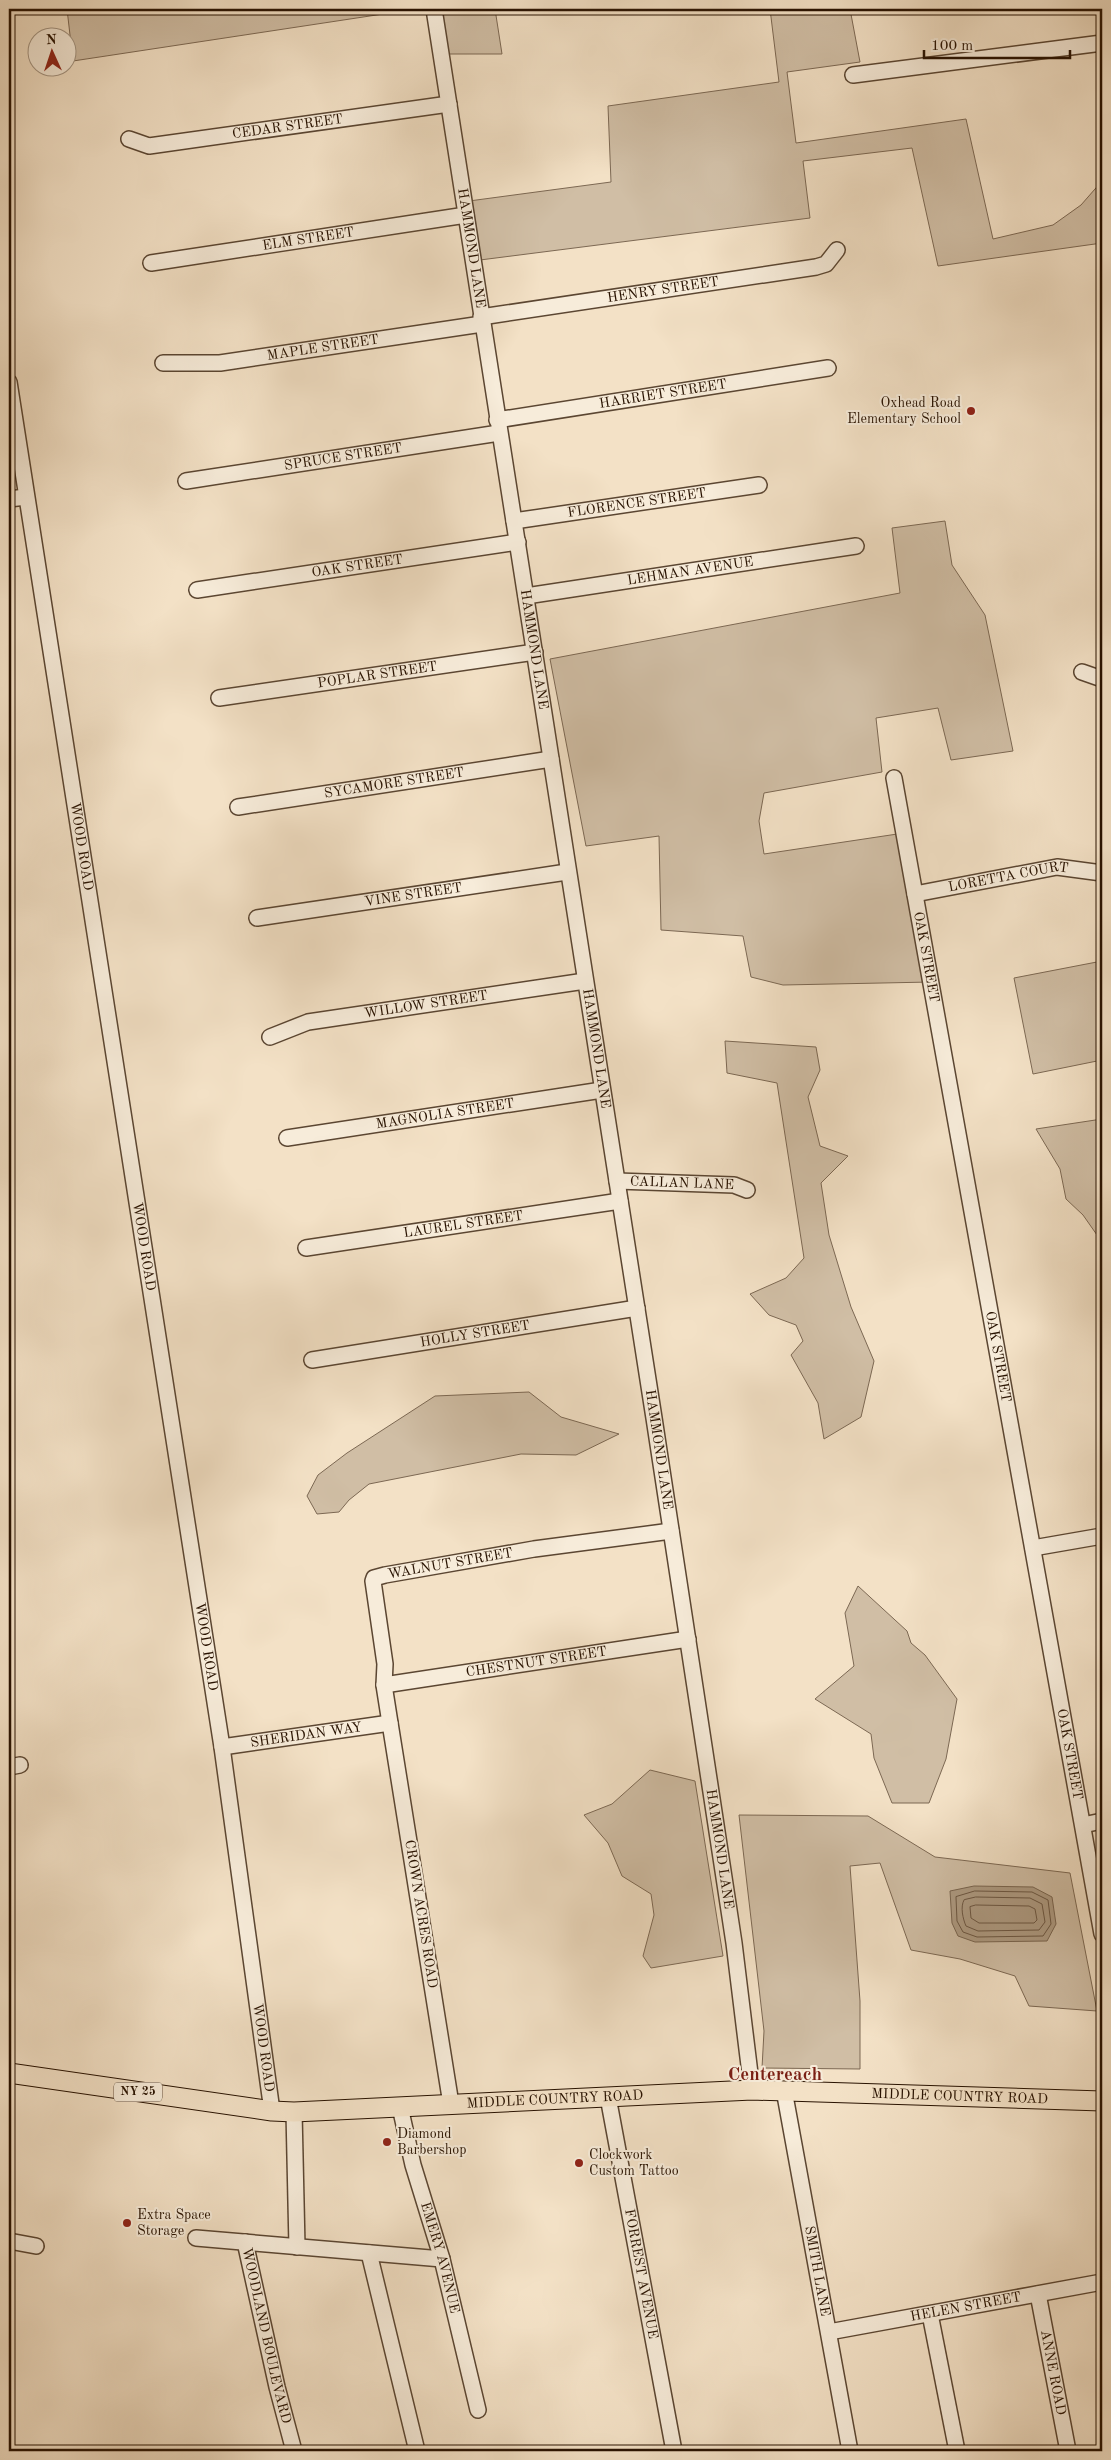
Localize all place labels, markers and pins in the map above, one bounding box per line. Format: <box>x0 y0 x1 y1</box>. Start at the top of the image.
place label: Oxhead Road Elementary School <box>847 396 961 426</box>
marker: Oxhead Road Elementary School <box>965 405 977 417</box>
place label: Diamond Barbershop <box>397 2127 467 2157</box>
marker: Diamond Barbershop <box>381 2136 393 2148</box>
place label: Clockwork Custom Tattoo <box>589 2148 679 2178</box>
marker: Clockwork Custom Tattoo <box>573 2157 585 2169</box>
place label: Extra Space Storage <box>137 2208 211 2238</box>
marker: Extra Space Storage <box>121 2217 133 2229</box>

